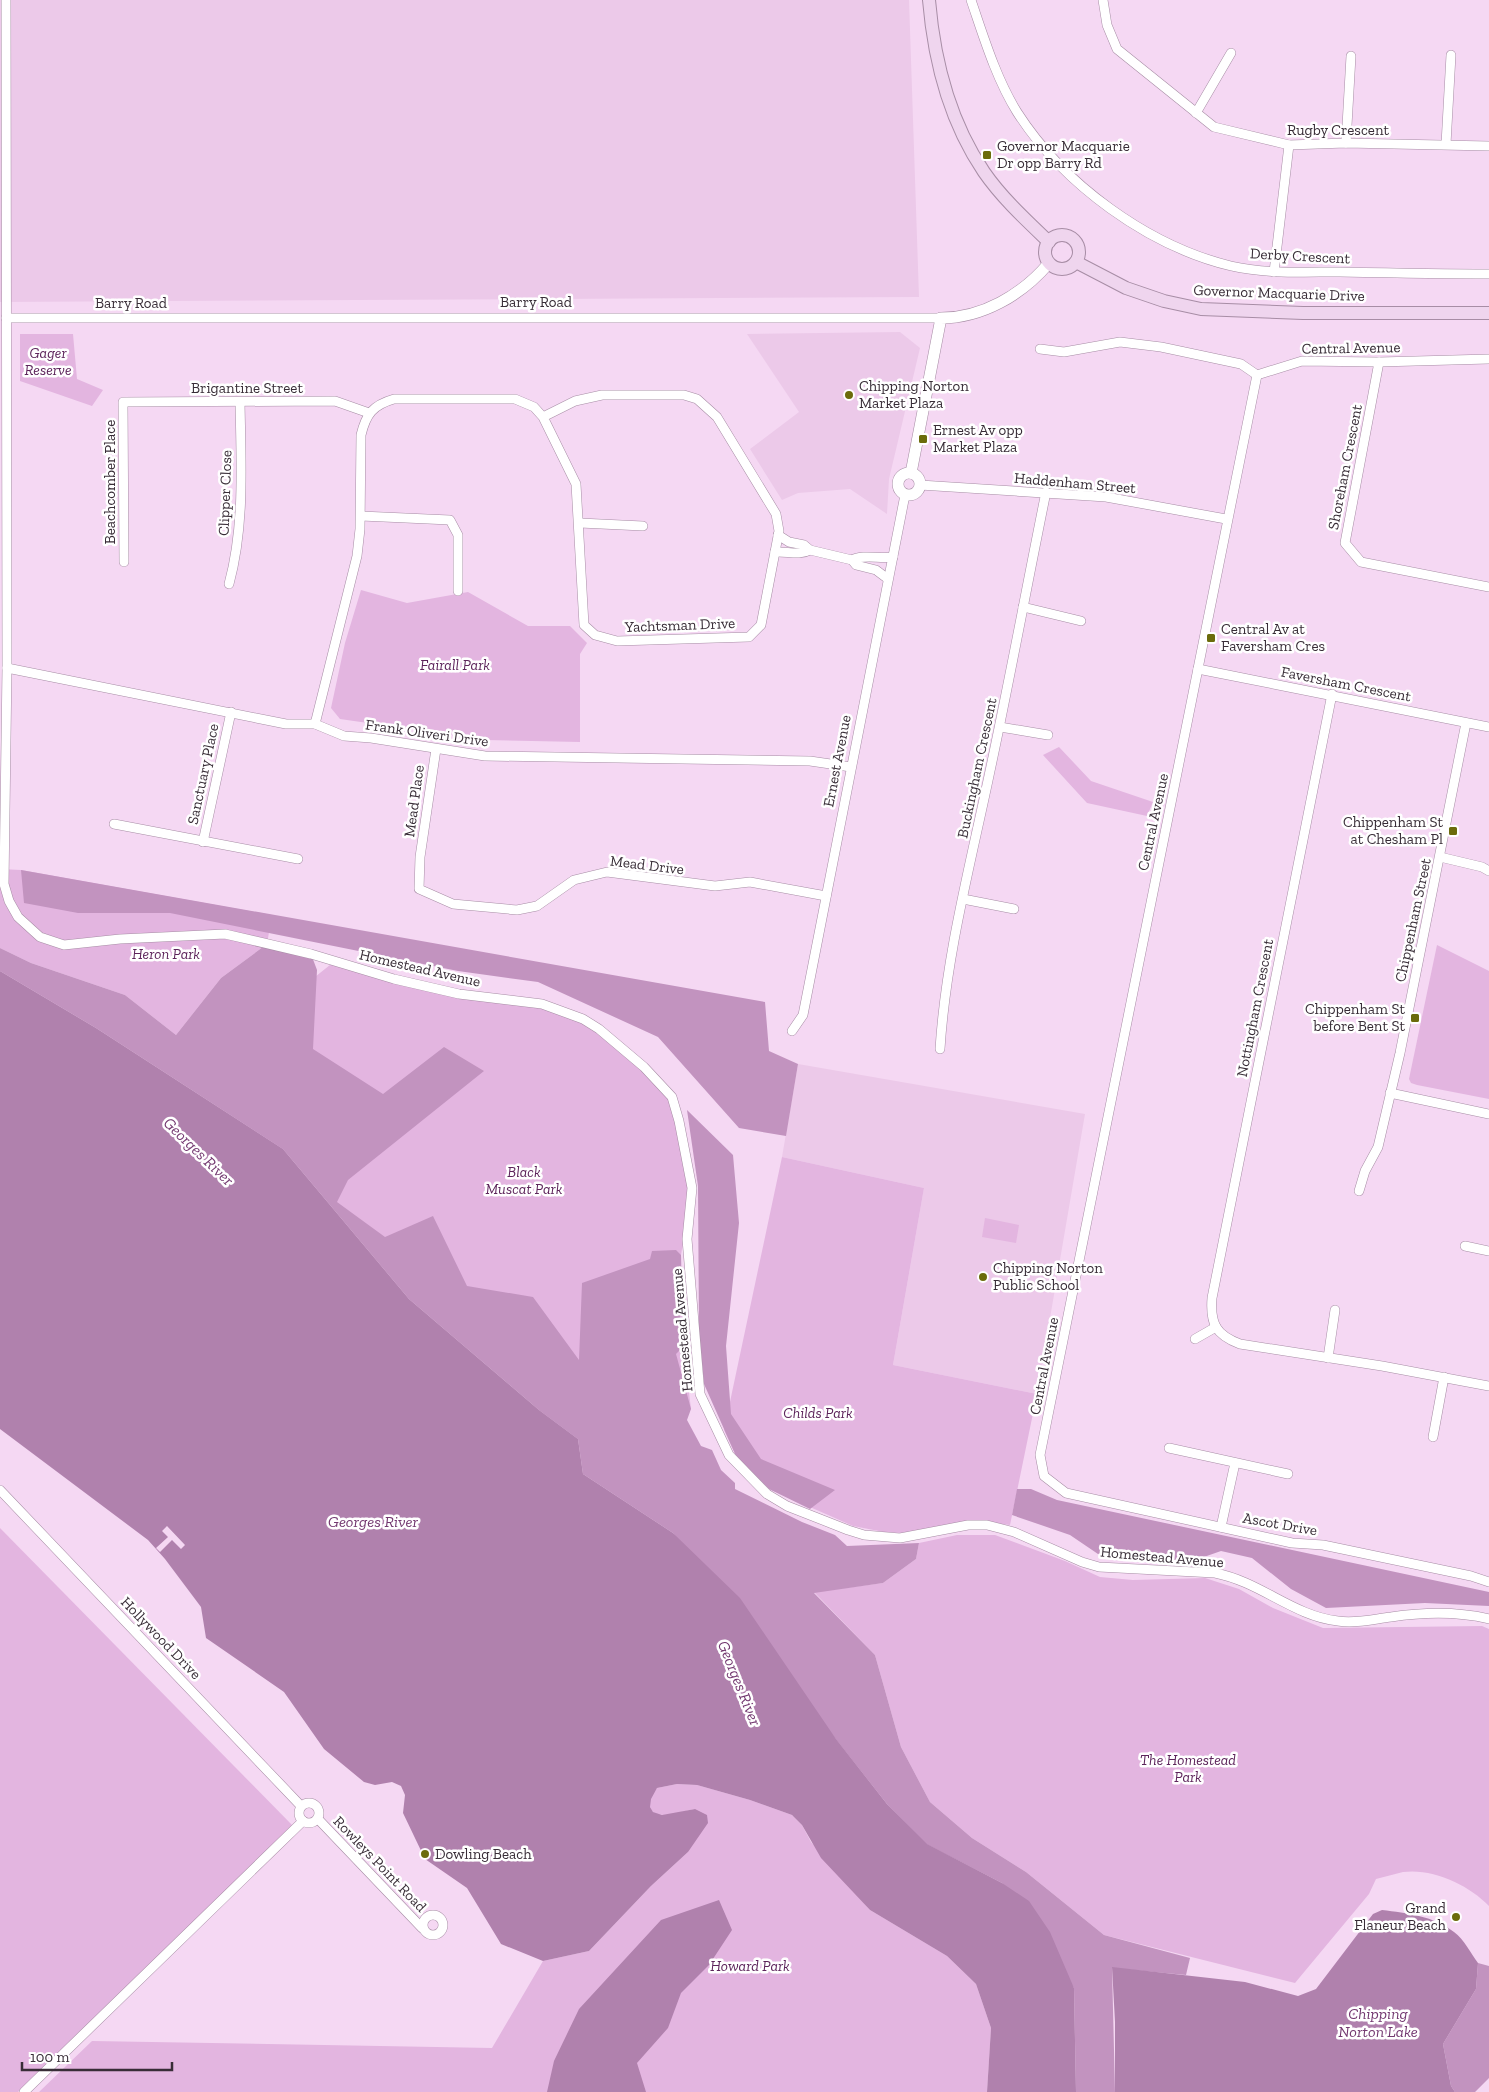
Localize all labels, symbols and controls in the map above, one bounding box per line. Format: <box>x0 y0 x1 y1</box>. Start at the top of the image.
street label: Rugby Crescent <box>1287 121 1389 139</box>
place label: Governor Macquarie Dr opp Barry Rd <box>997 137 1130 172</box>
marker: Governor Macquarie Dr opp Barry Rd <box>981 149 993 161</box>
street label: Derby Crescent <box>1250 244 1351 268</box>
street label: Governor Macquarie Drive <box>1193 281 1365 305</box>
street label: Barry Road <box>500 293 573 311</box>
street label: Barry Road <box>95 294 168 312</box>
street label: Central Avenue <box>1301 338 1401 358</box>
park label: Gager Reserve <box>25 344 71 379</box>
place label: Chipping Norton Market Plaza <box>859 377 969 412</box>
street label: Brigantine Street <box>191 379 303 397</box>
marker: Chipping Norton Market Plaza <box>843 389 855 401</box>
street label: Shoreham Crescent <box>1324 402 1366 531</box>
street label: Beachcomber Place <box>101 420 119 544</box>
place label: Ernest Av opp Market Plaza <box>933 421 1023 456</box>
marker: Ernest Av opp Market Plaza <box>917 433 929 445</box>
street label: Clipper Close <box>215 450 235 536</box>
street label: Haddenham Street <box>1013 469 1137 497</box>
street label: Yachtsman Drive <box>624 614 735 636</box>
place label: Central Av at Faversham Cres <box>1221 620 1325 655</box>
marker: Central Av at Faversham Cres <box>1205 632 1217 644</box>
park label: Fairall Park <box>420 656 490 674</box>
street label: Faversham Crescent <box>1279 663 1413 706</box>
street label: Buckingham Crescent <box>953 696 1001 840</box>
street label: Ernest Avenue <box>819 713 855 809</box>
street label: Frank Oliveri Drive <box>364 715 490 751</box>
street label: Sanctuary Place <box>184 722 222 826</box>
street label: Mead Place <box>400 764 428 838</box>
street label: Central Avenue <box>1134 772 1172 872</box>
place label: Chippenham St at Chesham Pl <box>1343 813 1443 848</box>
marker: Chippenham St at Chesham Pl <box>1447 825 1459 837</box>
street label: Mead Drive <box>609 852 685 878</box>
street label: Chippenham Street <box>1391 856 1435 983</box>
street label: Nottingham Crescent <box>1233 937 1277 1079</box>
park label: Heron Park <box>132 945 200 963</box>
street label: Homestead Avenue <box>358 945 482 991</box>
place label: Chippenham St before Bent St <box>1305 1000 1405 1035</box>
marker: Chippenham St before Bent St <box>1409 1012 1421 1024</box>
water label: Georges River <box>160 1113 238 1190</box>
park label: Black Muscat Park <box>486 1163 563 1198</box>
place label: Chipping Norton Public School <box>993 1259 1103 1294</box>
street label: Homestead Avenue <box>668 1268 696 1392</box>
marker: Chipping Norton Public School <box>977 1271 989 1283</box>
street label: Central Avenue <box>1026 1316 1062 1416</box>
park label: Childs Park <box>783 1404 853 1422</box>
street label: Ascot Drive <box>1241 1509 1319 1539</box>
water label: Georges River <box>328 1512 418 1531</box>
street label: Homestead Avenue <box>1100 1543 1224 1571</box>
street label: Hollywood Drive <box>117 1593 205 1683</box>
water label: Georges River <box>714 1638 765 1729</box>
park label: The Homestead Park <box>1140 1751 1236 1786</box>
street label: Rowleys Point Road <box>330 1812 431 1916</box>
place label: Dowling Beach <box>435 1845 532 1863</box>
marker: Dowling Beach <box>419 1848 431 1860</box>
place label: Grand Flaneur Beach <box>1354 1899 1447 1934</box>
marker: Grand Flaneur Beach <box>1450 1911 1462 1923</box>
park label: Howard Park <box>710 1957 790 1975</box>
water label: Chipping Norton Lake <box>1338 2004 1418 2041</box>
scale bar <box>22 2040 172 2072</box>
text: 100 m <box>30 2048 69 2066</box>

